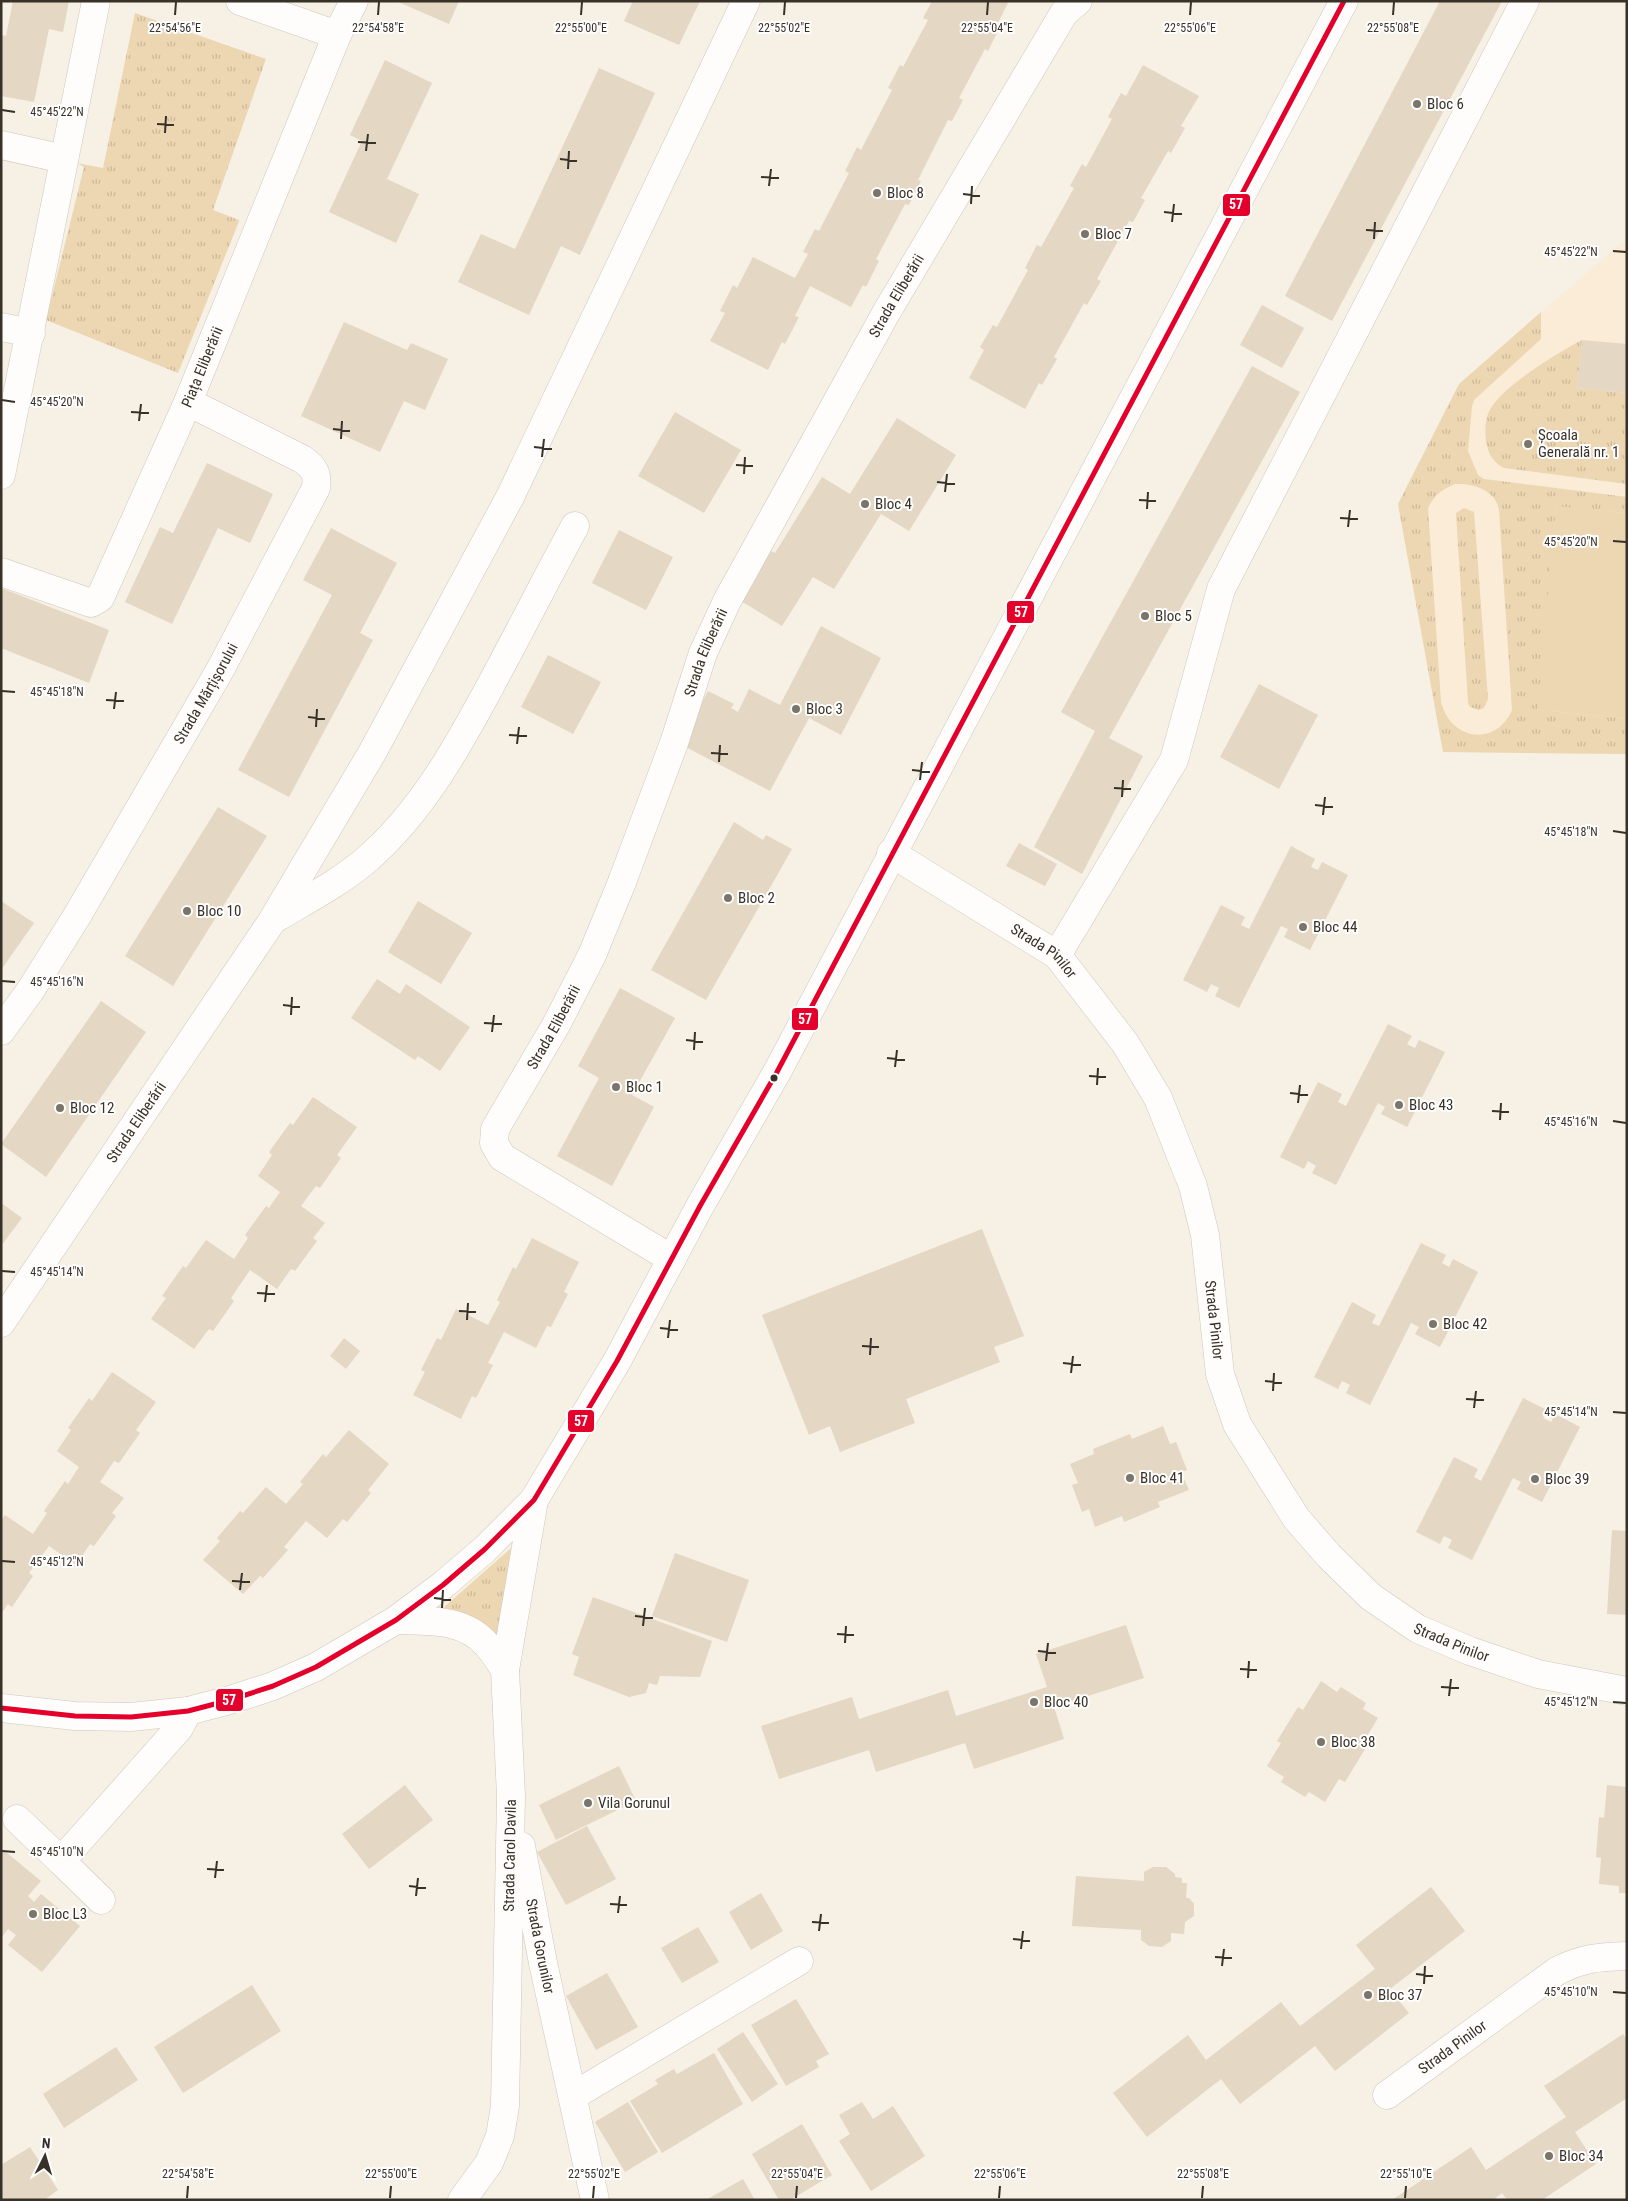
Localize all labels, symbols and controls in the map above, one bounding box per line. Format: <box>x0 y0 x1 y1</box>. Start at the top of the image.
text: 22°54'56"E <box>149 21 201 35</box>
text: 22°54'58"E <box>352 21 404 35</box>
text: 22°55'00"E <box>555 21 607 35</box>
text: 22°55'02"E <box>758 21 810 35</box>
text: 22°55'04"E <box>961 21 1013 35</box>
text: 22°55'06"E <box>1164 21 1216 35</box>
text: 22°55'08"E <box>1367 21 1419 35</box>
place label: Bloc 6 <box>1427 95 1464 113</box>
marker: Bloc 6 <box>1411 98 1423 110</box>
text: 45°45'22"N <box>30 105 84 119</box>
place label: Bloc 8 <box>887 184 924 202</box>
marker: Bloc 8 <box>871 187 883 199</box>
line badge: 57 <box>1222 193 1251 217</box>
text: 57 <box>1229 196 1243 212</box>
place label: Bloc 7 <box>1095 225 1132 243</box>
marker: Bloc 7 <box>1079 228 1091 240</box>
text: 45°45'22"N <box>1544 245 1598 259</box>
street label: Strada Eliberării <box>865 251 928 341</box>
street label: Piața Eliberării <box>178 324 227 410</box>
text: 45°45'20"N <box>30 395 84 409</box>
place label: Școala Generală nr. 1 <box>1538 426 1619 461</box>
marker: Școala Generală nr. 1 <box>1522 438 1534 450</box>
place label: Bloc 4 <box>875 495 912 513</box>
marker: Bloc 4 <box>859 498 871 510</box>
text: 45°45'20"N <box>1544 535 1598 549</box>
line badge: 57 <box>1006 600 1035 624</box>
text: 57 <box>1014 604 1028 620</box>
street label: Strada Eliberării <box>681 605 731 699</box>
place label: Bloc 5 <box>1155 607 1192 625</box>
marker: Bloc 5 <box>1139 610 1151 622</box>
street label: Strada Mărțișorului <box>170 640 242 747</box>
text: 45°45'18"N <box>30 685 84 699</box>
place label: Bloc 3 <box>806 700 843 718</box>
marker: Bloc 3 <box>790 703 802 715</box>
text: 45°45'18"N <box>1544 825 1598 839</box>
place label: Bloc 2 <box>738 889 775 907</box>
marker: Bloc 2 <box>722 892 734 904</box>
place label: Bloc 10 <box>197 902 241 920</box>
marker: Bloc 10 <box>181 905 193 917</box>
place label: Bloc 44 <box>1313 918 1357 936</box>
street label: Strada Pinilor <box>1007 920 1081 982</box>
marker: Bloc 44 <box>1297 921 1309 933</box>
text: 45°45'16"N <box>30 975 84 989</box>
street label: Strada Eliberării <box>523 982 584 1072</box>
line badge: 57 <box>791 1007 819 1031</box>
text: 57 <box>798 1011 812 1027</box>
unlabelled marker <box>769 1073 779 1083</box>
place label: Bloc 1 <box>626 1078 663 1096</box>
street label: Strada Eliberării <box>103 1079 170 1166</box>
marker: Bloc 1 <box>610 1081 622 1093</box>
place label: Bloc 43 <box>1409 1096 1453 1114</box>
place label: Bloc 12 <box>70 1099 114 1117</box>
marker: Bloc 43 <box>1393 1099 1405 1111</box>
marker: Bloc 12 <box>54 1102 66 1114</box>
text: 45°45'16"N <box>1544 1115 1598 1129</box>
text: 45°45'14"N <box>30 1265 84 1279</box>
street label: Strada Pinilor <box>1201 1280 1227 1361</box>
place label: Bloc 42 <box>1443 1315 1487 1333</box>
marker: Bloc 42 <box>1427 1318 1439 1330</box>
text: 45°45'14"N <box>1544 1405 1598 1419</box>
line badge: 57 <box>567 1409 595 1433</box>
text: 57 <box>574 1413 588 1429</box>
place label: Bloc 41 <box>1140 1469 1184 1487</box>
place label: Bloc 39 <box>1545 1470 1589 1488</box>
marker: Bloc 41 <box>1124 1472 1136 1484</box>
marker: Bloc 39 <box>1529 1473 1541 1485</box>
text: 45°45'12"N <box>30 1555 84 1569</box>
street label: Strada Pinilor <box>1411 1619 1492 1666</box>
line badge: 57 <box>215 1688 244 1712</box>
text: 57 <box>222 1692 236 1708</box>
place label: Bloc 40 <box>1044 1693 1088 1711</box>
text: 45°45'12"N <box>1544 1695 1598 1709</box>
marker: Bloc 40 <box>1028 1696 1040 1708</box>
place label: Bloc 38 <box>1331 1733 1375 1751</box>
marker: Bloc 38 <box>1315 1736 1327 1748</box>
place label: Vila Gorunul <box>598 1794 670 1812</box>
marker: Vila Gorunul <box>582 1797 594 1809</box>
street label: Strada Carol Davila <box>500 1799 520 1912</box>
text: 45°45'10"N <box>30 1845 84 1859</box>
street label: Strada Gorunilor <box>522 1897 559 1996</box>
place label: Bloc L3 <box>43 1905 87 1923</box>
marker: Bloc L3 <box>27 1908 39 1920</box>
text: 45°45'10"N <box>1544 1985 1598 1999</box>
place label: Bloc 37 <box>1378 1986 1422 2004</box>
marker: Bloc 37 <box>1362 1989 1374 2001</box>
street label: Strada Pinilor <box>1415 2016 1490 2078</box>
north arrow <box>20 2131 70 2181</box>
text: N <box>41 2135 51 2151</box>
place label: Bloc 34 <box>1559 2147 1603 2165</box>
marker: Bloc 34 <box>1543 2150 1555 2162</box>
text: 22°54'58"E <box>162 2167 214 2181</box>
text: 22°55'00"E <box>365 2167 417 2181</box>
text: 22°55'02"E <box>568 2167 620 2181</box>
text: 22°55'04"E <box>771 2167 823 2181</box>
text: 22°55'06"E <box>974 2167 1026 2181</box>
text: 22°55'08"E <box>1177 2167 1229 2181</box>
text: 22°55'10"E <box>1380 2167 1432 2181</box>

